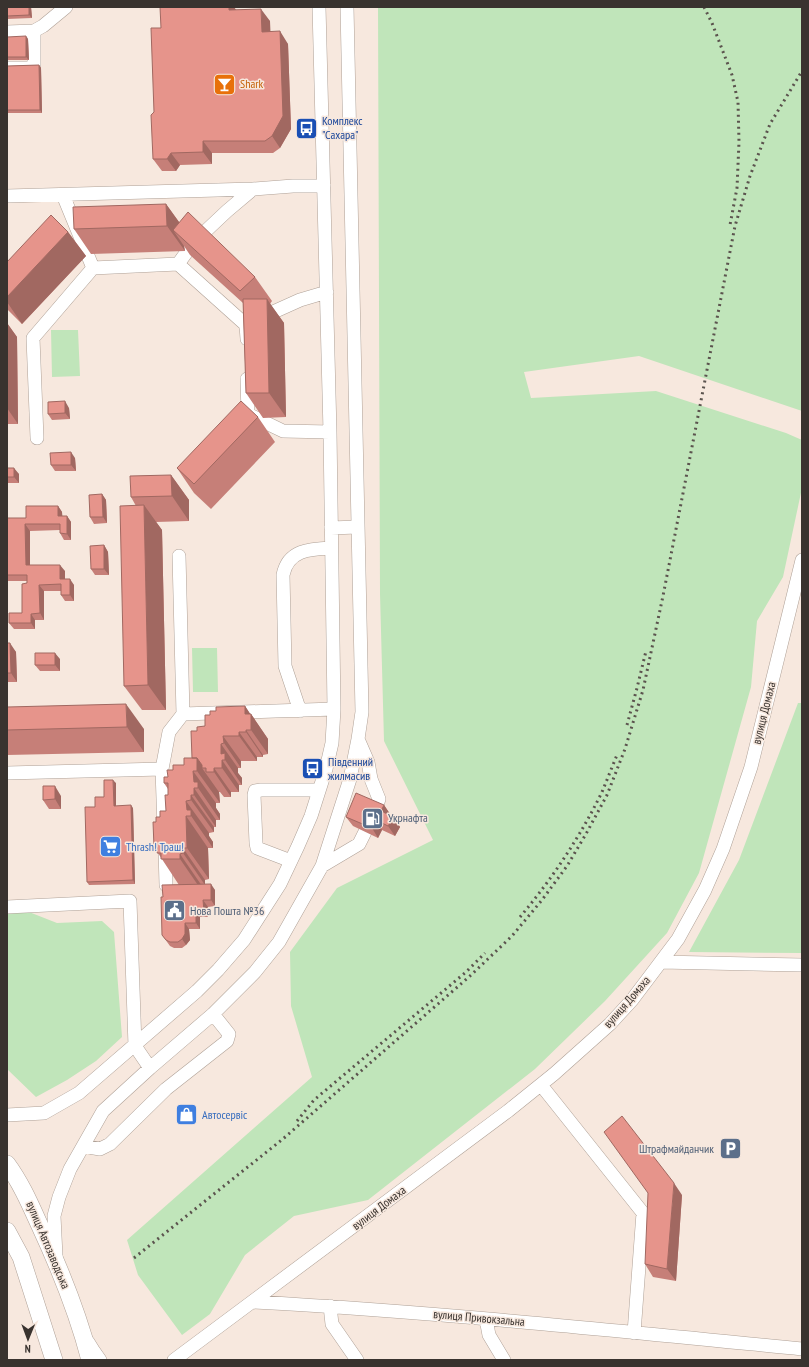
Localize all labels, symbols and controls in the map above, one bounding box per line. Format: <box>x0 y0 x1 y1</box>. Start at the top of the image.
bar icon: Shark <box>212 71 238 97</box>
place label: Shark <box>240 76 264 91</box>
place label: Комплекс "Сахара" <box>322 113 363 142</box>
bus stop icon: Комплекс "Сахара" <box>293 115 319 141</box>
street label: вулиця Домаха <box>749 680 779 746</box>
place label: Південний жилмасив <box>328 754 373 783</box>
bus stop icon: Південний жилмасив <box>300 756 326 782</box>
fuel station icon: Укрнафта <box>359 805 385 831</box>
place label: Укрнафта <box>388 810 428 825</box>
supermarket icon: Thrash! Траш! <box>98 834 124 860</box>
place label: Thrash! Траш! <box>126 839 184 854</box>
public building icon: Нова Пошта №36 <box>161 898 187 924</box>
place label: Нова Пошта №36 <box>190 903 264 918</box>
street label: вулиця Домаха <box>600 972 653 1031</box>
shop icon: Автосервіс <box>174 1102 200 1128</box>
place label: Автосервіс <box>202 1107 248 1122</box>
parking icon: Штрафмайданчик <box>717 1136 743 1162</box>
place label: Штрафмайданчик <box>639 1141 714 1156</box>
street label: вулиця Домаха <box>349 1182 409 1233</box>
street label: вулиця Автозаводська <box>23 1199 74 1291</box>
street label: вулиця Привокзальна <box>433 1306 526 1329</box>
north arrow <box>8 1319 48 1359</box>
text: N <box>25 1342 31 1356</box>

